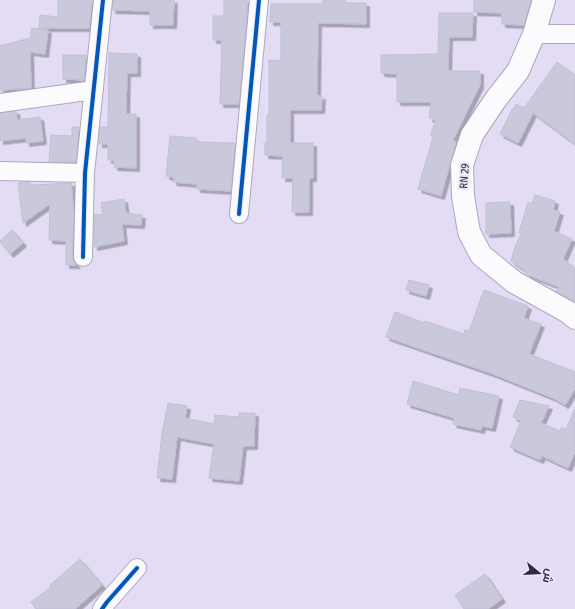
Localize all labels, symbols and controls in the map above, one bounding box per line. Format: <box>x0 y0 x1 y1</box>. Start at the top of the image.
street label: RN 29 <box>457 163 472 189</box>
north arrow <box>519 553 559 593</box>
text: ش <box>540 567 556 585</box>

